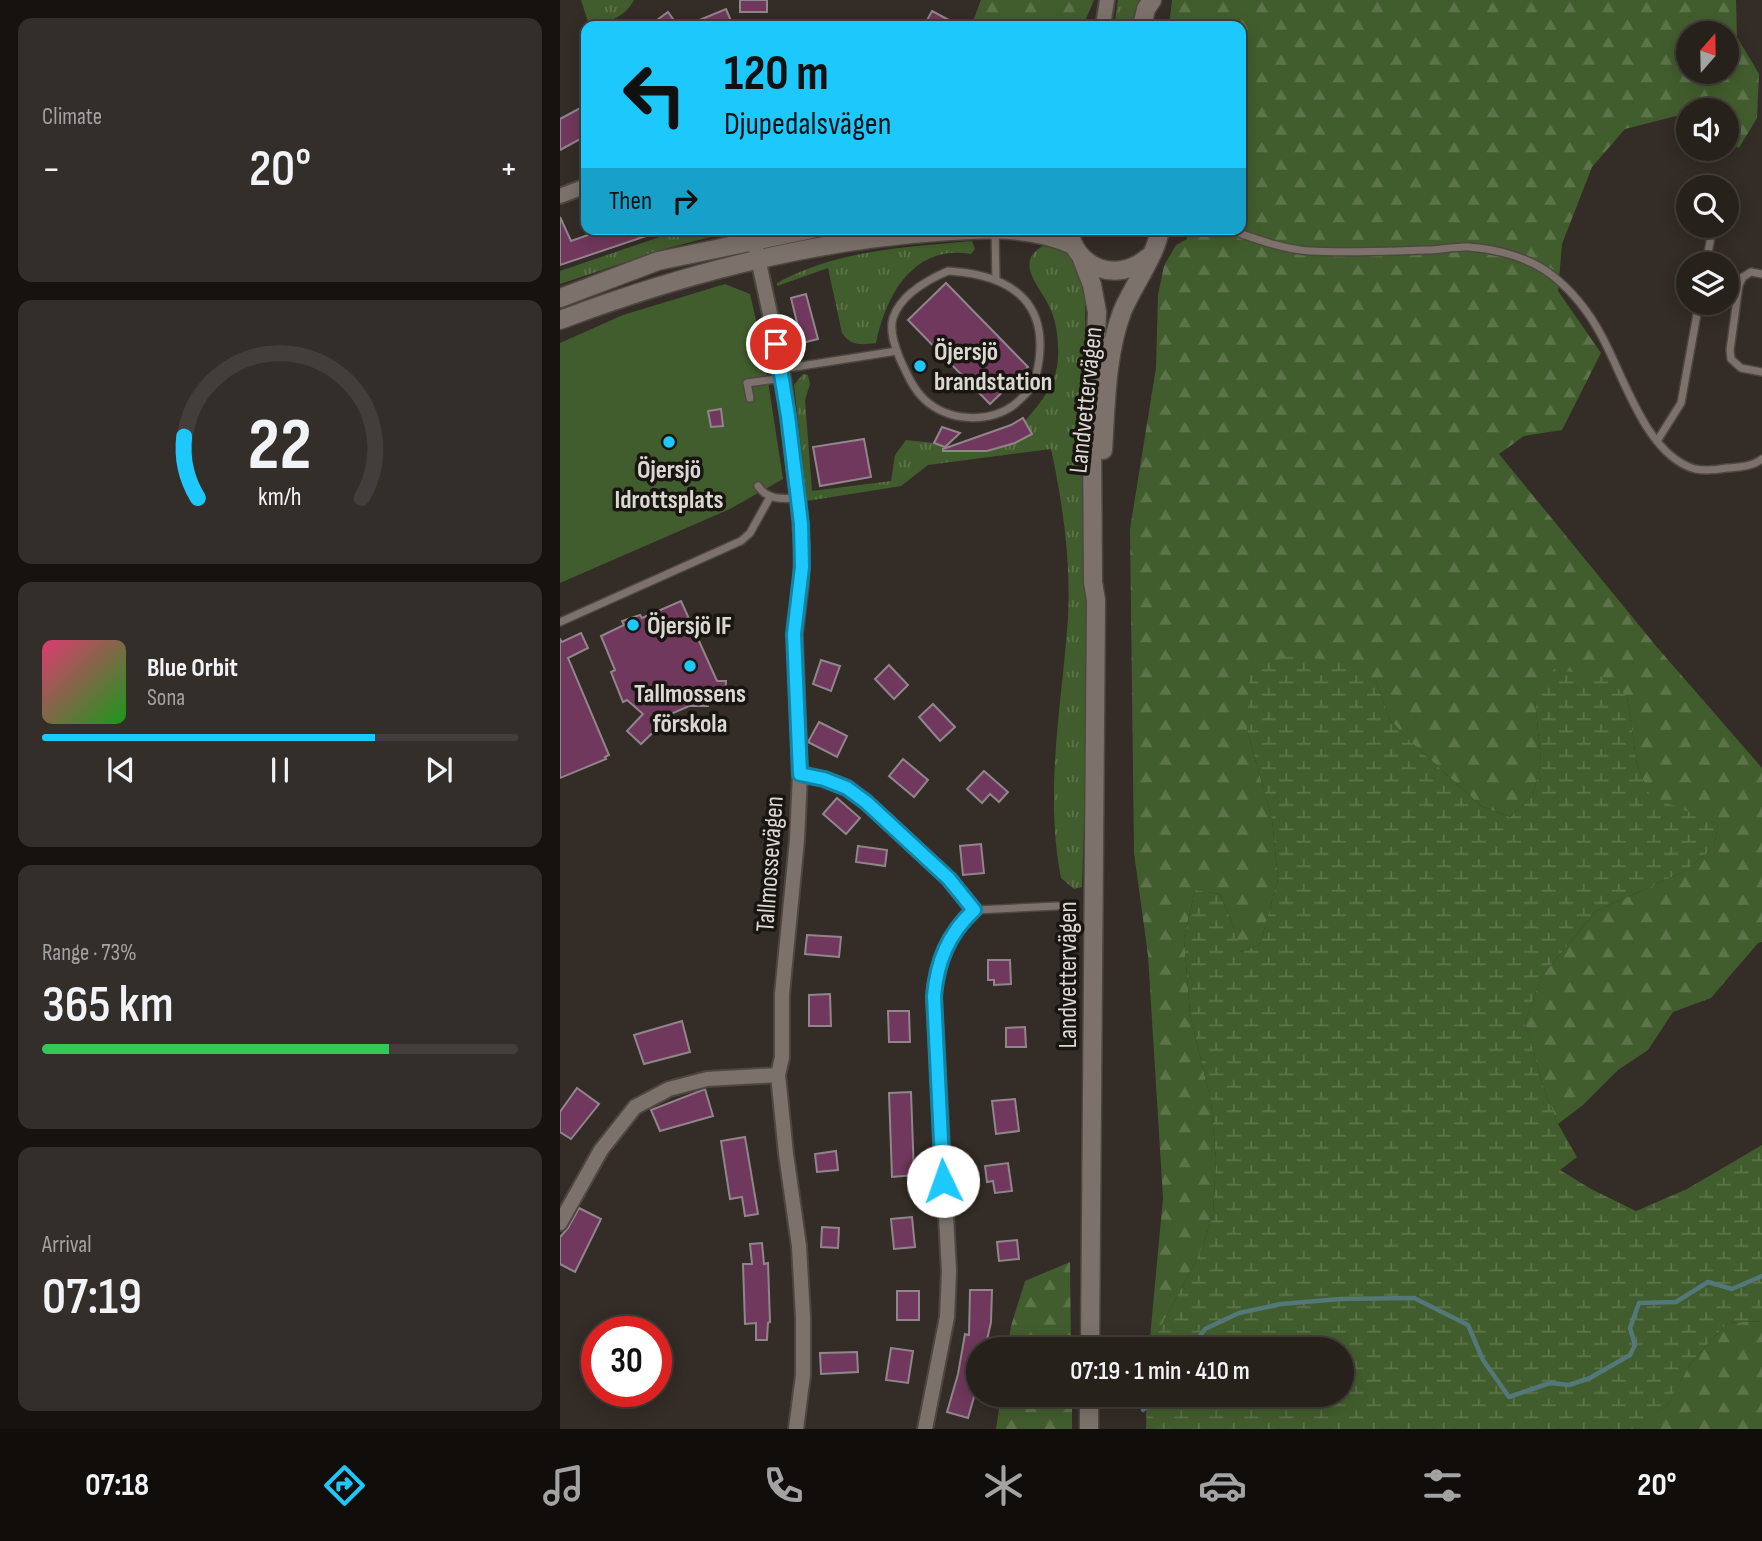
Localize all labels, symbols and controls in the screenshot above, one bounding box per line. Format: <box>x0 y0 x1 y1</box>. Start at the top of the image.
north arrow <box>1676 21 1740 84</box>
map controls <box>1676 21 1739 315</box>
text: 120 m <box>724 45 829 104</box>
icon: left <box>609 49 700 140</box>
button: sound <box>1676 98 1739 161</box>
text: Climate <box>42 103 102 131</box>
text: Djupedalsvägen <box>724 105 891 144</box>
text: 20° <box>249 138 311 201</box>
text: − <box>42 147 61 192</box>
text: + <box>499 147 518 192</box>
button: search <box>1676 175 1739 238</box>
icon: right <box>666 182 704 220</box>
text: Then <box>609 186 652 217</box>
button: layers <box>1676 252 1739 315</box>
pin <box>746 314 806 374</box>
icon: arrive <box>757 325 795 363</box>
street label: Landvettervägen <box>1063 325 1110 475</box>
place label: Öjersjö brandstation <box>934 337 1052 398</box>
marker: Öjersjö brandstation <box>912 358 928 374</box>
text: 22 <box>248 403 312 491</box>
marker: Öjersjö Idrottsplats <box>661 434 677 450</box>
place label: Öjersjö Idrottsplats <box>614 455 724 516</box>
text: km/h <box>258 482 302 513</box>
place label: Öjersjö IF <box>647 611 732 642</box>
marker: Öjersjö IF <box>625 617 641 633</box>
text: Blue Orbit <box>147 653 238 684</box>
marker: Tallmossens förskola <box>682 658 698 674</box>
place label: Tallmossens förskola <box>634 679 746 740</box>
text: Sona <box>147 684 185 712</box>
icon: previous <box>102 751 140 789</box>
icon: pause <box>261 751 299 789</box>
icon: next <box>420 751 458 789</box>
street label: Tallmossevägen <box>750 795 791 933</box>
street label: Landvettervägen <box>1053 901 1084 1049</box>
text: Range · 73% <box>42 939 137 967</box>
text: 365 km <box>42 974 174 1037</box>
position arrow <box>906 1144 980 1218</box>
text: Arrival <box>42 1231 91 1259</box>
text: 07:19 <box>42 1266 142 1329</box>
speed limit sign: 30 <box>581 1316 672 1407</box>
text: 07:19 · 1 min · 410 m <box>1070 1356 1250 1387</box>
icon: directions <box>320 1461 369 1510</box>
icon: music <box>539 1461 588 1510</box>
icon: phone <box>759 1461 808 1510</box>
icon: climate <box>979 1461 1028 1510</box>
icon: car <box>1198 1461 1247 1510</box>
icon: filters <box>1418 1461 1467 1510</box>
text: 07:18 <box>85 1466 149 1505</box>
text: 20° <box>1637 1466 1677 1505</box>

